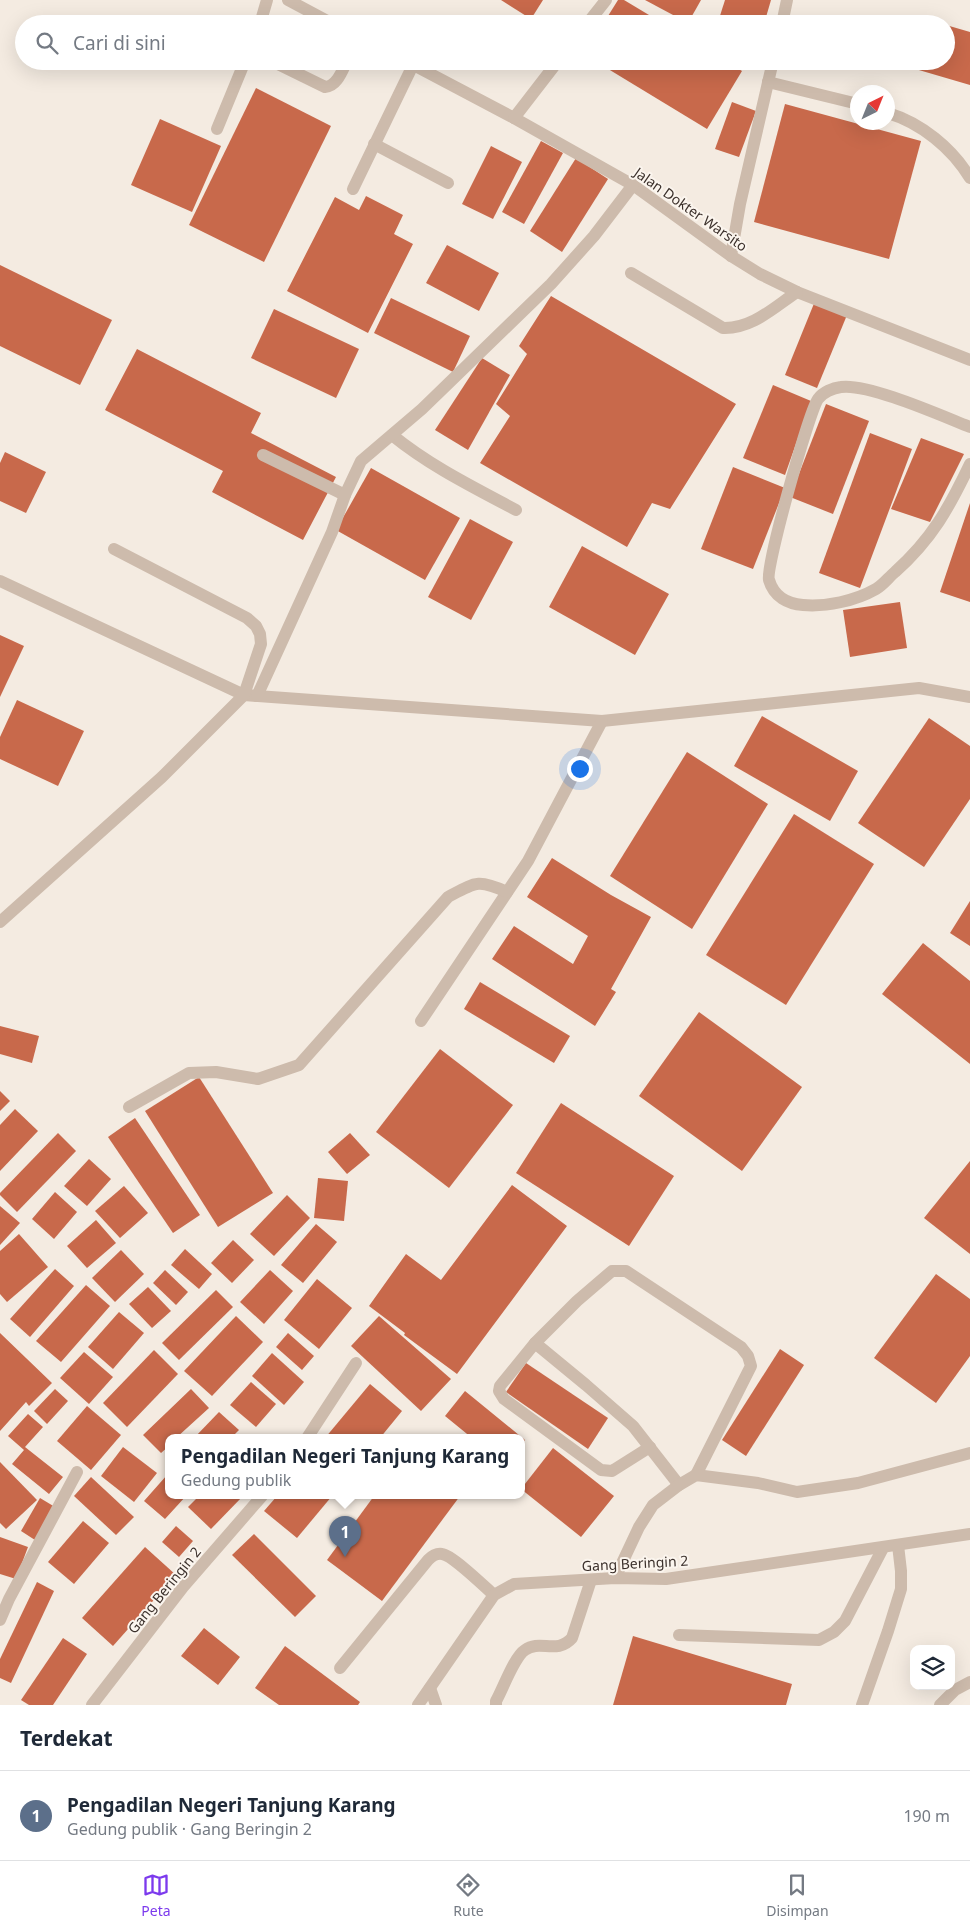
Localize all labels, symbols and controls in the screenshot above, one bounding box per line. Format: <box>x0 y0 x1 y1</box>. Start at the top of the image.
search box <box>15 15 955 70</box>
icon: search <box>33 29 61 57</box>
text: Cari di sini <box>73 30 166 56</box>
north arrow <box>850 85 895 130</box>
street label: Jalan Dokter Warsito <box>629 162 751 255</box>
your location <box>567 756 593 782</box>
popup <box>165 1434 525 1499</box>
text: Pengadilan Negeri Tanjung Karang <box>181 1443 509 1469</box>
text: Gedung publik <box>181 1469 291 1491</box>
pin: 1 <box>329 1516 361 1557</box>
street label: Gang Beringin 2 <box>123 1543 205 1637</box>
street label: Gang Beringin 2 <box>581 1551 689 1575</box>
map controls <box>910 1645 955 1690</box>
button: layers <box>910 1645 955 1690</box>
text: Terdekat <box>20 1724 113 1752</box>
text: Pengadilan Negeri Tanjung Karang <box>67 1792 396 1818</box>
text: 1 <box>31 1805 41 1827</box>
text: 190 m <box>903 1805 950 1827</box>
text: Gedung publik · Gang Beringin 2 <box>67 1818 312 1840</box>
tab: Peta <box>141 1871 171 1920</box>
tab: Rute <box>453 1871 484 1920</box>
tab: Disimpan <box>766 1871 829 1920</box>

